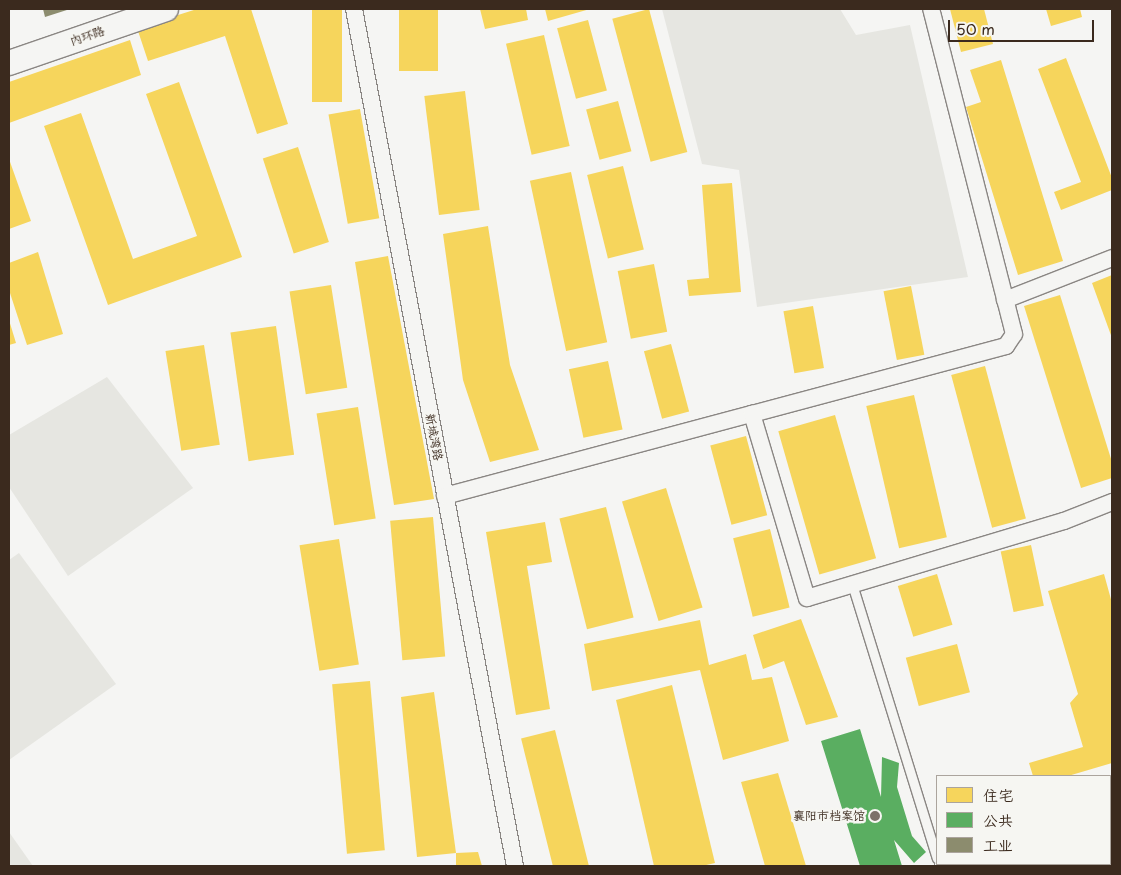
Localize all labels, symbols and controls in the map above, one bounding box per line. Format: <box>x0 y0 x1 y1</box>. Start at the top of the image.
scale bar <box>951 10 1097 42</box>
text: 50 m <box>956 17 995 40</box>
street label: 内环路 <box>68 23 106 49</box>
street label: 新城湾路 <box>422 412 446 462</box>
legend <box>936 775 1111 865</box>
text: 住宅 <box>983 783 1013 806</box>
text: 公共 <box>983 808 1013 831</box>
place label: 襄阳市档案馆 <box>793 809 865 823</box>
marker: 襄阳市档案馆 <box>869 810 881 822</box>
text: 工业 <box>983 833 1013 856</box>

